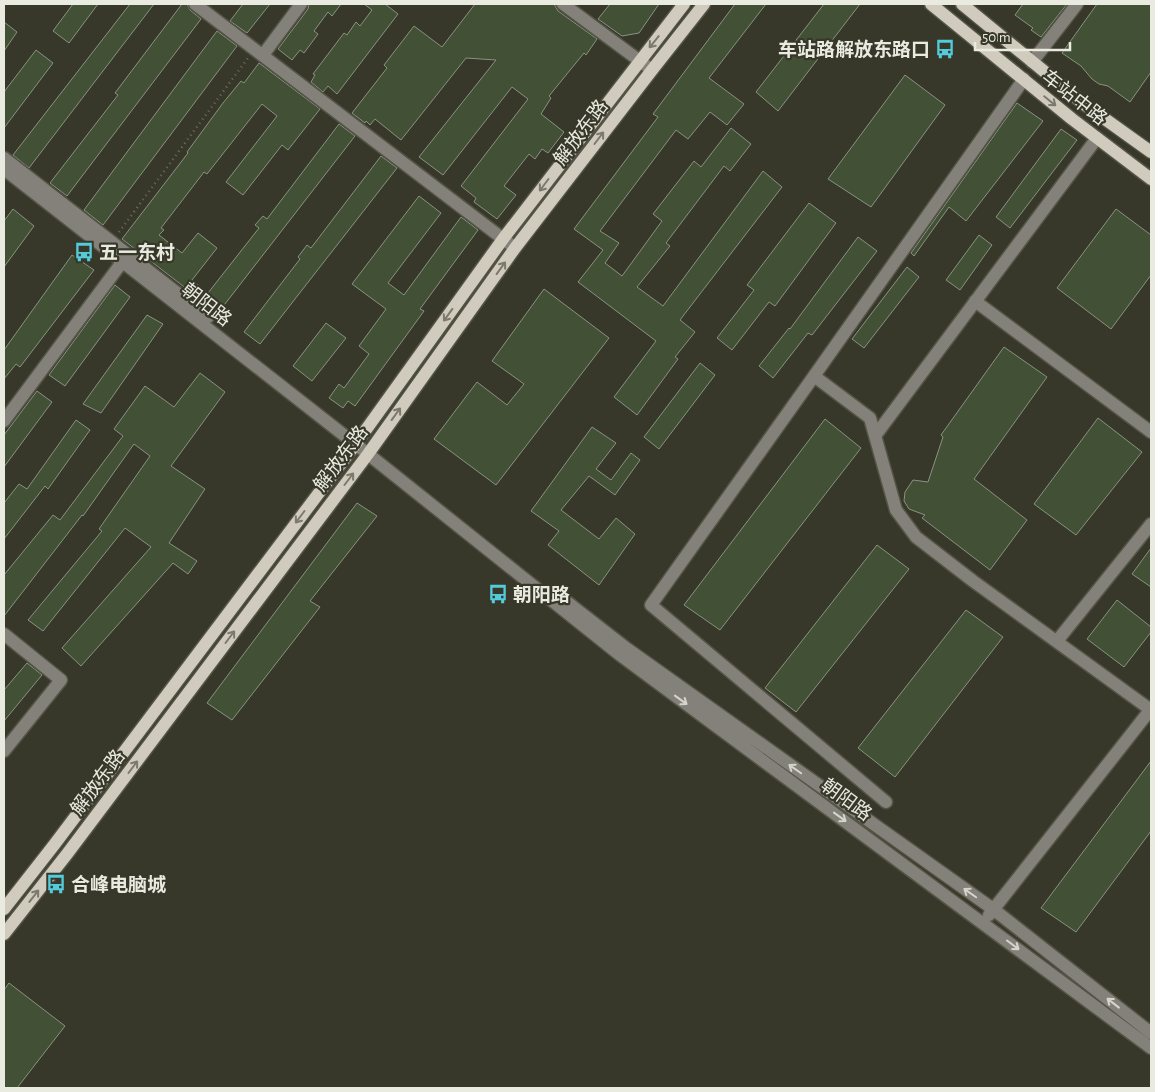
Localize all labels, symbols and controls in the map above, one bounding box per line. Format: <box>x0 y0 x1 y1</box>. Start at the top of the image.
scale bar <box>975 20 1070 52</box>
text: 50 m <box>982 30 1011 45</box>
one-way arrow <box>649 35 659 49</box>
bus stop icon: 车站路解放东路口 <box>934 38 956 60</box>
place label: 车站路解放东路口 <box>778 39 930 60</box>
street label: 车站中路 <box>1038 66 1111 129</box>
street label: 解放东路 <box>549 96 612 169</box>
one-way arrow <box>1044 96 1057 107</box>
one-way arrow <box>594 132 605 145</box>
one-way arrow <box>539 178 550 191</box>
bus stop icon: 五一东村 <box>73 241 95 263</box>
place label: 五一东村 <box>99 242 175 263</box>
one-way arrow <box>496 261 506 275</box>
street label: 朝阳路 <box>178 279 236 330</box>
one-way arrow <box>443 308 453 322</box>
one-way arrow <box>391 407 401 421</box>
street label: 解放东路 <box>309 422 372 495</box>
one-way arrow <box>344 472 354 486</box>
one-way arrow <box>295 510 306 523</box>
bus stop icon: 朝阳路 <box>487 583 509 605</box>
place label: 朝阳路 <box>513 585 570 605</box>
one-way arrow <box>225 631 236 644</box>
one-way arrow <box>674 695 688 705</box>
street label: 解放东路 <box>66 746 129 819</box>
one-way arrow <box>128 760 138 774</box>
one-way arrow <box>788 764 802 774</box>
street label: 朝阳路 <box>817 774 876 825</box>
one-way arrow <box>833 812 847 822</box>
bus stop icon: 合峰电脑城 <box>45 873 67 895</box>
place label: 合峰电脑城 <box>71 874 166 895</box>
one-way arrow <box>964 888 978 898</box>
one-way arrow <box>29 889 40 902</box>
one-way arrow <box>1006 940 1020 950</box>
one-way arrow <box>1107 998 1120 1009</box>

